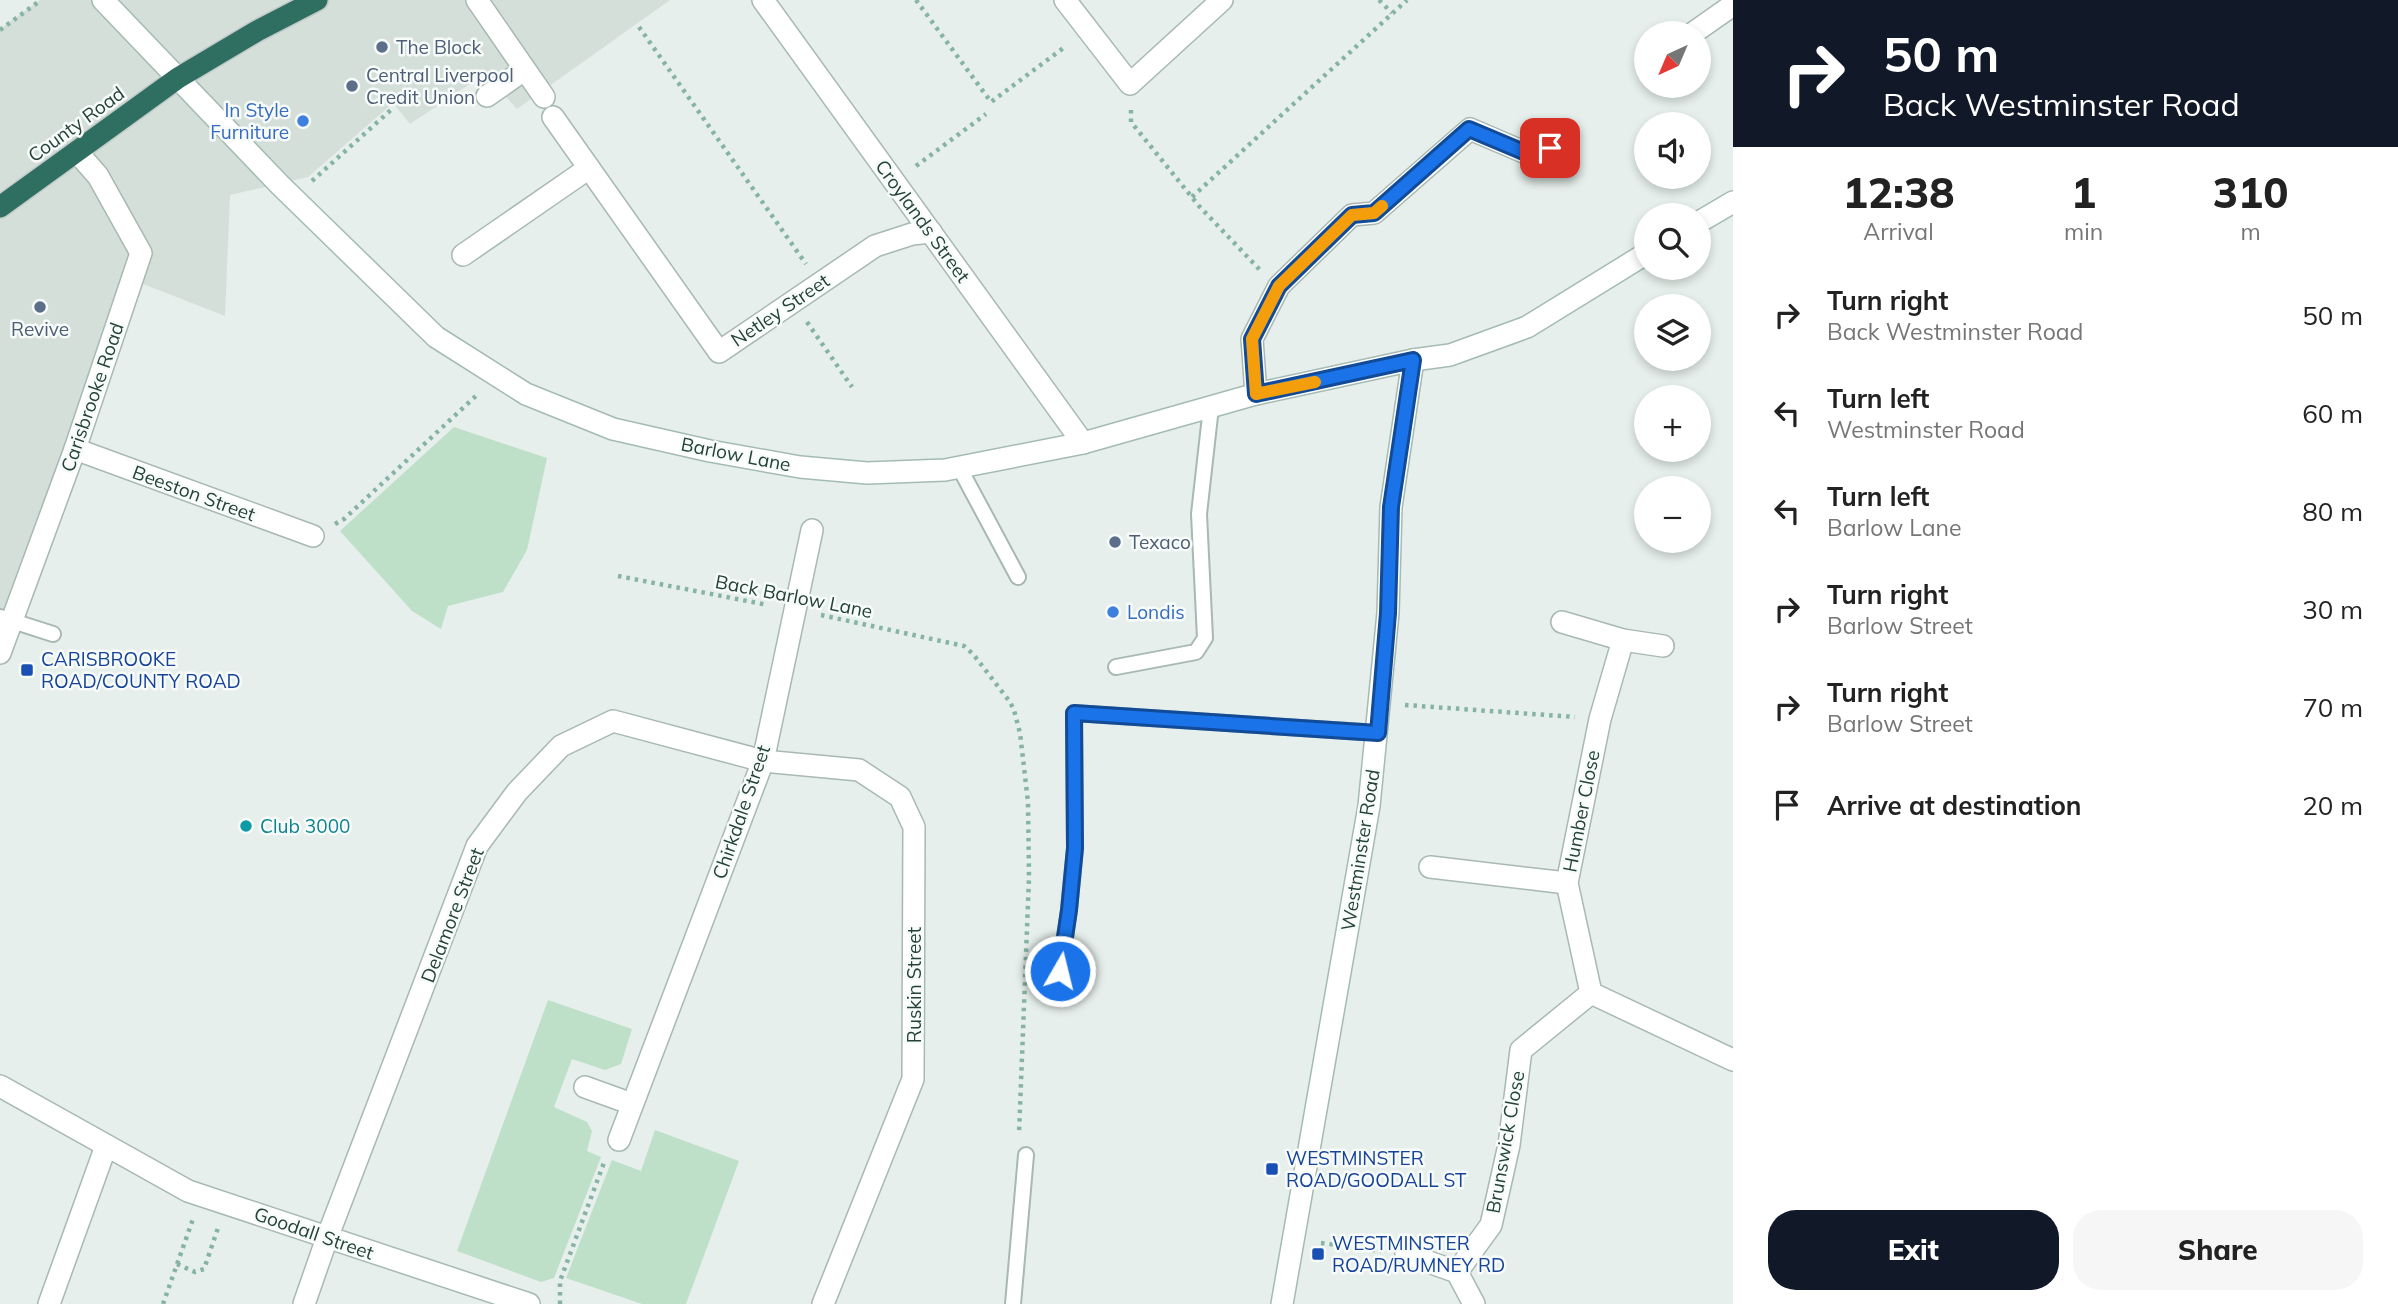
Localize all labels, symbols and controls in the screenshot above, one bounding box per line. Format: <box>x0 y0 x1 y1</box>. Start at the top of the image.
north arrow <box>1634 21 1712 98</box>
map controls <box>1634 21 1711 553</box>
text: 50 m <box>1883 23 1999 84</box>
icon: right <box>1768 28 1859 119</box>
place label: The Block <box>396 35 482 59</box>
marker: The Block <box>374 39 390 55</box>
place label: Central Liverpool Credit Union <box>366 63 514 109</box>
marker: Central Liverpool Credit Union <box>344 78 360 94</box>
street label: County Road <box>23 81 129 167</box>
text: Back Westminster Road <box>1883 84 2240 124</box>
place label: In Style Furniture <box>210 98 289 144</box>
button: sound <box>1634 112 1711 189</box>
marker: In Style Furniture <box>295 113 311 129</box>
pin <box>1520 118 1580 178</box>
icon: arrive <box>1531 129 1569 167</box>
street label: Croylands Street <box>870 155 976 287</box>
text: 12:38 <box>1843 166 1954 219</box>
text: 1 <box>2071 166 2096 219</box>
text: 310 <box>2213 166 2288 219</box>
button: search <box>1634 203 1711 280</box>
text: Arrival <box>1863 217 1934 246</box>
text: min <box>2064 217 2103 246</box>
text: m <box>2240 217 2261 246</box>
street label: Netley Street <box>726 268 834 352</box>
text: Turn right <box>1827 284 1948 317</box>
button: layers <box>1634 294 1711 371</box>
icon: right <box>1768 296 1806 334</box>
marker: Revive <box>32 299 48 315</box>
text: 50 m <box>2302 299 2363 332</box>
place label: Revive <box>11 317 69 341</box>
text: Back Westminster Road <box>1827 317 2083 346</box>
street label: Carisbrooke Road <box>55 319 129 475</box>
text: Turn left <box>1827 382 1929 415</box>
button: + <box>1634 385 1711 462</box>
icon: left <box>1768 394 1806 432</box>
text: 60 m <box>2302 397 2363 430</box>
text: Westminster Road <box>1827 415 2025 444</box>
street label: Barlow Lane <box>679 432 793 476</box>
street label: Beeston Street <box>129 460 259 526</box>
button: − <box>1634 476 1711 553</box>
text: Turn left <box>1827 480 1929 513</box>
icon: left <box>1768 492 1806 530</box>
text: 80 m <box>2302 495 2363 528</box>
text: Barlow Lane <box>1827 513 1962 542</box>
place label: Texaco <box>1129 530 1191 554</box>
marker: Texaco <box>1107 534 1123 550</box>
street label: Back Barlow Lane <box>713 569 875 623</box>
text: Turn right <box>1827 578 1948 611</box>
icon: right <box>1768 590 1806 628</box>
text: 30 m <box>2302 593 2363 626</box>
place label: Londis <box>1127 600 1185 624</box>
marker: Londis <box>1105 604 1121 620</box>
text: Barlow Street <box>1827 611 1973 640</box>
place label: CARISBROOKE ROAD/COUNTY ROAD <box>41 647 241 693</box>
marker: CARISBROOKE ROAD/COUNTY ROAD <box>19 662 35 678</box>
text: Turn right <box>1827 676 1948 709</box>
icon: right <box>1768 688 1806 726</box>
text: 70 m <box>2302 691 2363 724</box>
text: Barlow Street <box>1827 709 1973 738</box>
street label: Chirkdale Street <box>707 741 775 882</box>
street label: Humber Close <box>1557 748 1605 874</box>
street label: Westminster Road <box>1335 767 1385 933</box>
icon: arrive <box>1768 786 1806 824</box>
text: Arrive at destination <box>1827 789 2082 822</box>
text: 20 m <box>2302 789 2363 822</box>
place label: Club 3000 <box>260 814 350 838</box>
marker: Club 3000 <box>238 818 254 834</box>
street label: Delamore Street <box>415 844 489 986</box>
street label: Ruskin Street <box>902 926 926 1043</box>
position arrow <box>1023 934 1097 1008</box>
street label: Brunswick Close <box>1481 1069 1529 1215</box>
place label: WESTMINSTER ROAD/GOODALL ST <box>1286 1146 1467 1192</box>
marker: WESTMINSTER ROAD/GOODALL ST <box>1264 1161 1280 1177</box>
street label: Goodall Street <box>251 1201 377 1265</box>
button: Exit <box>1768 1210 2059 1290</box>
button: Share <box>2073 1210 2363 1290</box>
place label: WESTMINSTER ROAD/RUMNEY RD <box>1332 1231 1505 1277</box>
marker: WESTMINSTER ROAD/RUMNEY RD <box>1310 1246 1326 1262</box>

